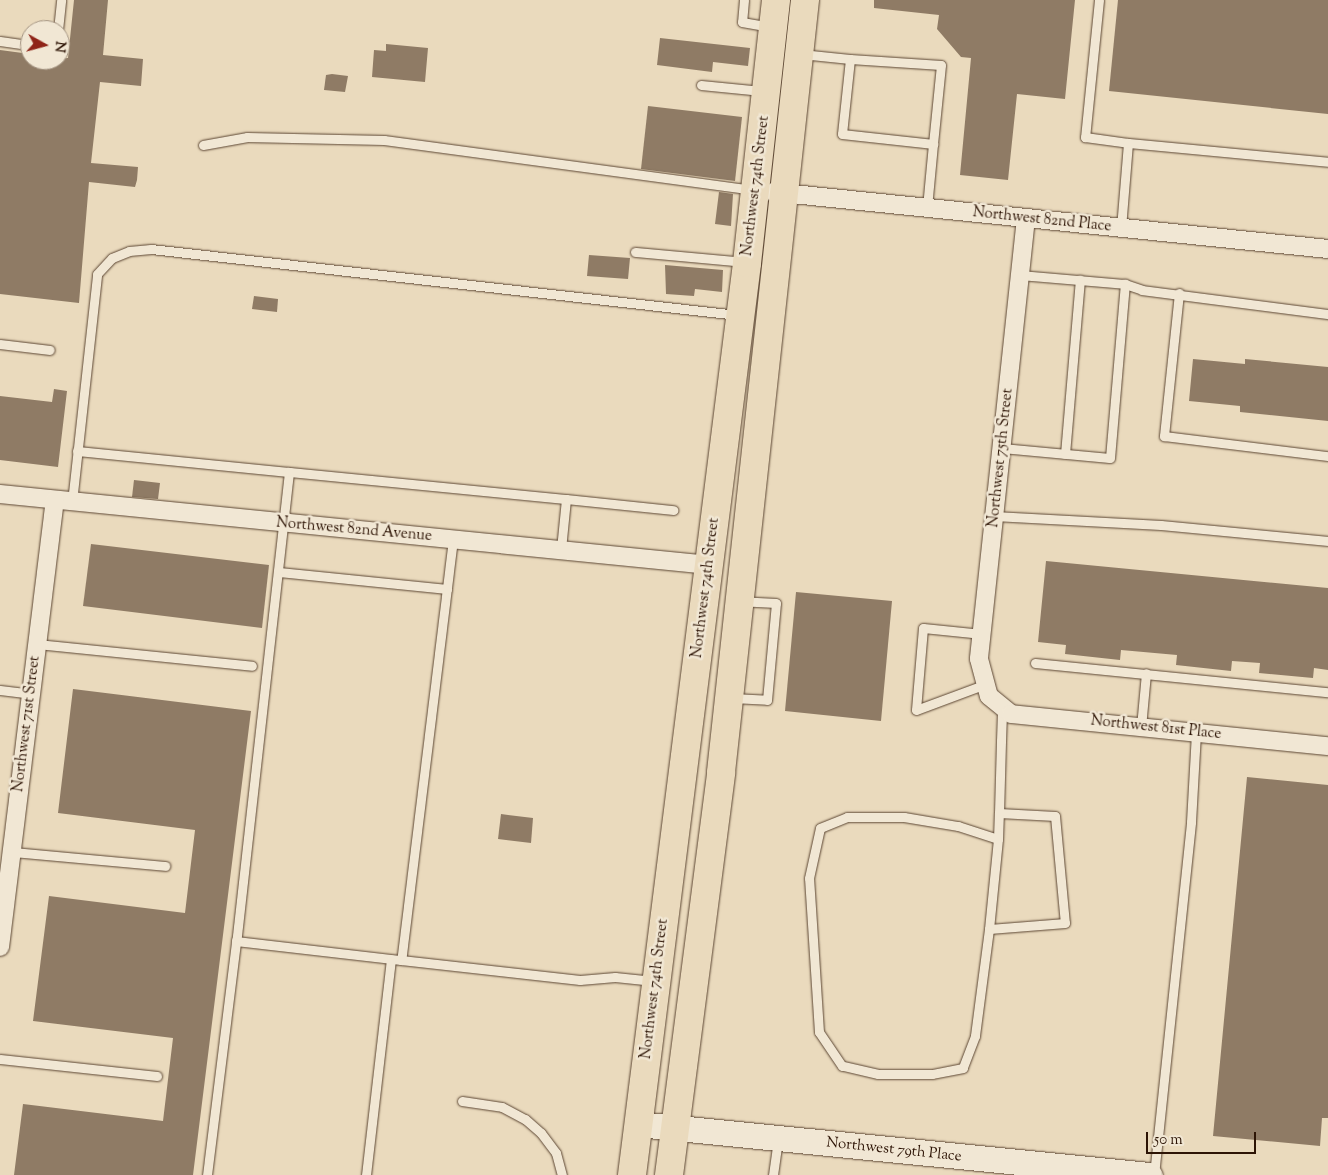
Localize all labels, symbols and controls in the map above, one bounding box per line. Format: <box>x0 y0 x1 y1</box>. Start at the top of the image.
north arrow <box>20 20 70 70</box>
text: N <box>48 40 70 53</box>
street label: Northwest 74th Street <box>738 115 774 257</box>
street label: Northwest 82nd Place <box>972 204 1112 236</box>
street label: Northwest 75th Street <box>985 388 1017 528</box>
street label: Northwest 82nd Avenue <box>275 514 433 546</box>
street label: Northwest 74th Street <box>688 517 724 659</box>
street label: Northwest 71st Street <box>10 655 44 793</box>
street label: Northwest 81st Place <box>1090 712 1222 744</box>
street label: Northwest 74th Street <box>637 918 673 1060</box>
scale bar <box>1148 1122 1258 1154</box>
text: 50 m <box>1154 1130 1183 1151</box>
street label: Northwest 79th Place <box>825 1134 963 1166</box>

